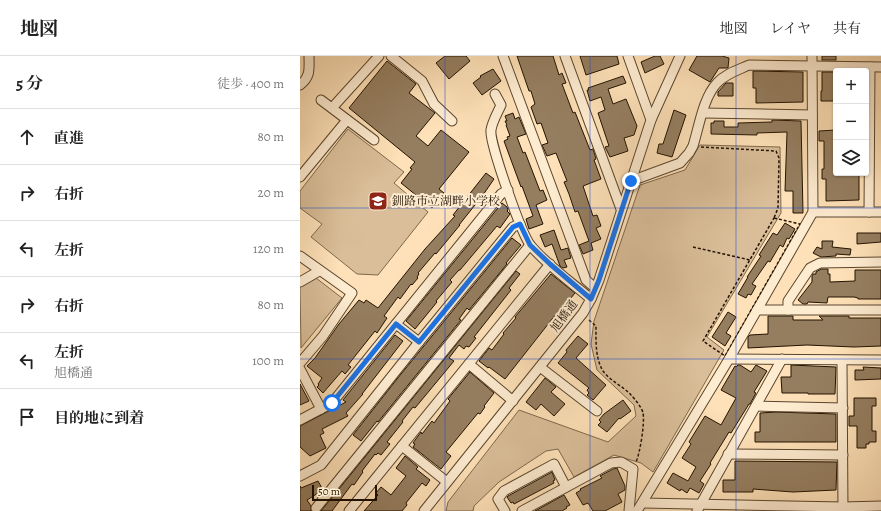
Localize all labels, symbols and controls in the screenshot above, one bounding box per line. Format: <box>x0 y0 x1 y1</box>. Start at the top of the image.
text: 地図 <box>20 16 58 42</box>
text: 地図 <box>720 19 748 38</box>
text: レイヤ <box>770 19 811 38</box>
text: 共有 <box>833 19 861 38</box>
map controls <box>833 68 869 176</box>
button: + <box>833 68 869 104</box>
text: 5 分 <box>16 72 43 95</box>
text: 徒歩 · 400 m <box>217 75 284 92</box>
button: − <box>833 104 869 140</box>
icon: ahead <box>16 126 38 148</box>
text: 直進 <box>54 128 84 148</box>
text: 80 m <box>257 128 284 145</box>
button: layers <box>833 140 869 176</box>
route end <box>622 172 640 190</box>
icon: right <box>16 182 38 204</box>
text: 右折 <box>54 184 84 204</box>
text: 20 m <box>258 184 284 201</box>
school or university icon: 釧路市立湖畔小学校 <box>367 190 389 212</box>
place label: 釧路市立湖畔小学校 <box>392 193 500 209</box>
icon: left <box>16 238 38 260</box>
text: 左折 <box>54 240 84 260</box>
text: 120 m <box>253 240 284 257</box>
icon: right <box>16 294 38 316</box>
text: 右折 <box>54 296 84 316</box>
text: 80 m <box>257 296 284 313</box>
street label: 旭橋通 <box>547 297 581 335</box>
text: 左折 <box>54 342 84 362</box>
icon: left <box>16 350 38 372</box>
text: 100 m <box>252 352 284 369</box>
text: 旭橋通 <box>54 364 93 381</box>
route start <box>323 394 341 412</box>
icon: arrive <box>16 406 38 428</box>
text: 目的地に到着 <box>54 408 144 428</box>
scale bar <box>312 483 377 502</box>
text: 50 m <box>318 484 340 499</box>

